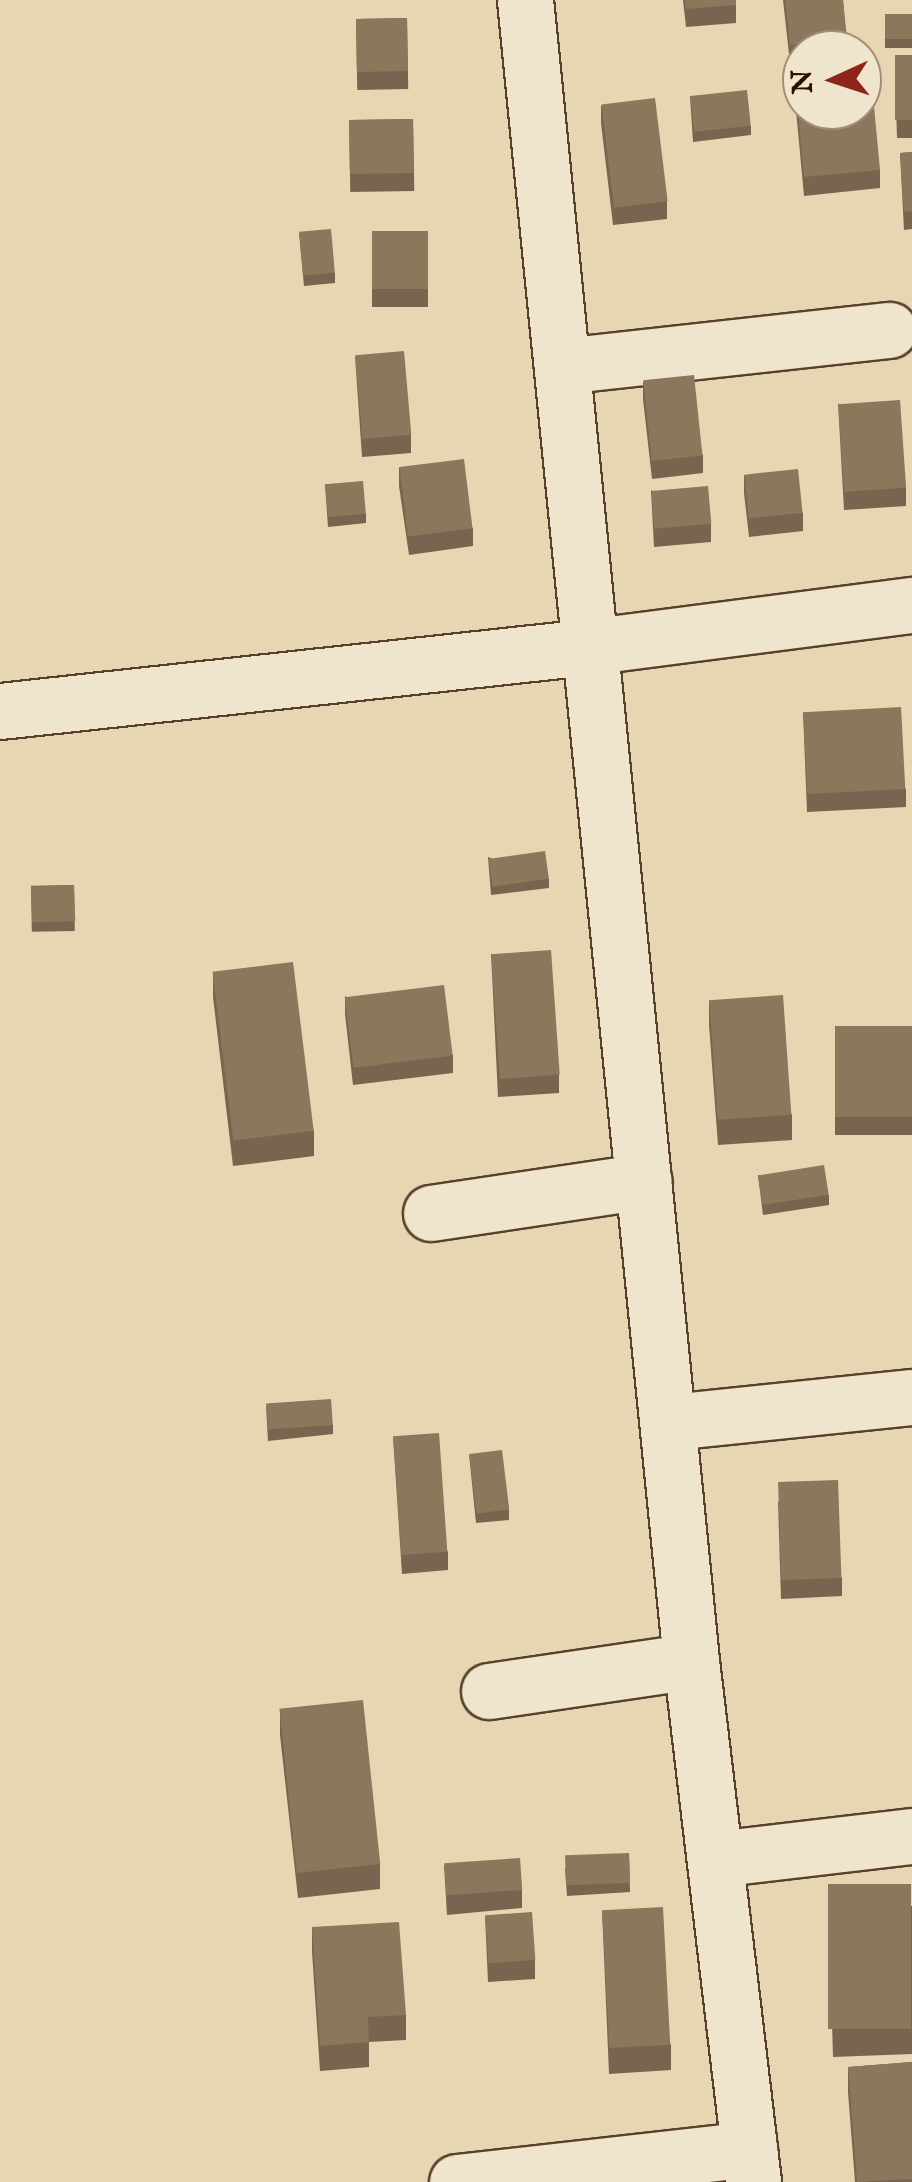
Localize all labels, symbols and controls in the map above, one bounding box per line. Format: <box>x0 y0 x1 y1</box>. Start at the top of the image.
north arrow <box>782 30 882 130</box>
text: N <box>785 68 822 95</box>

